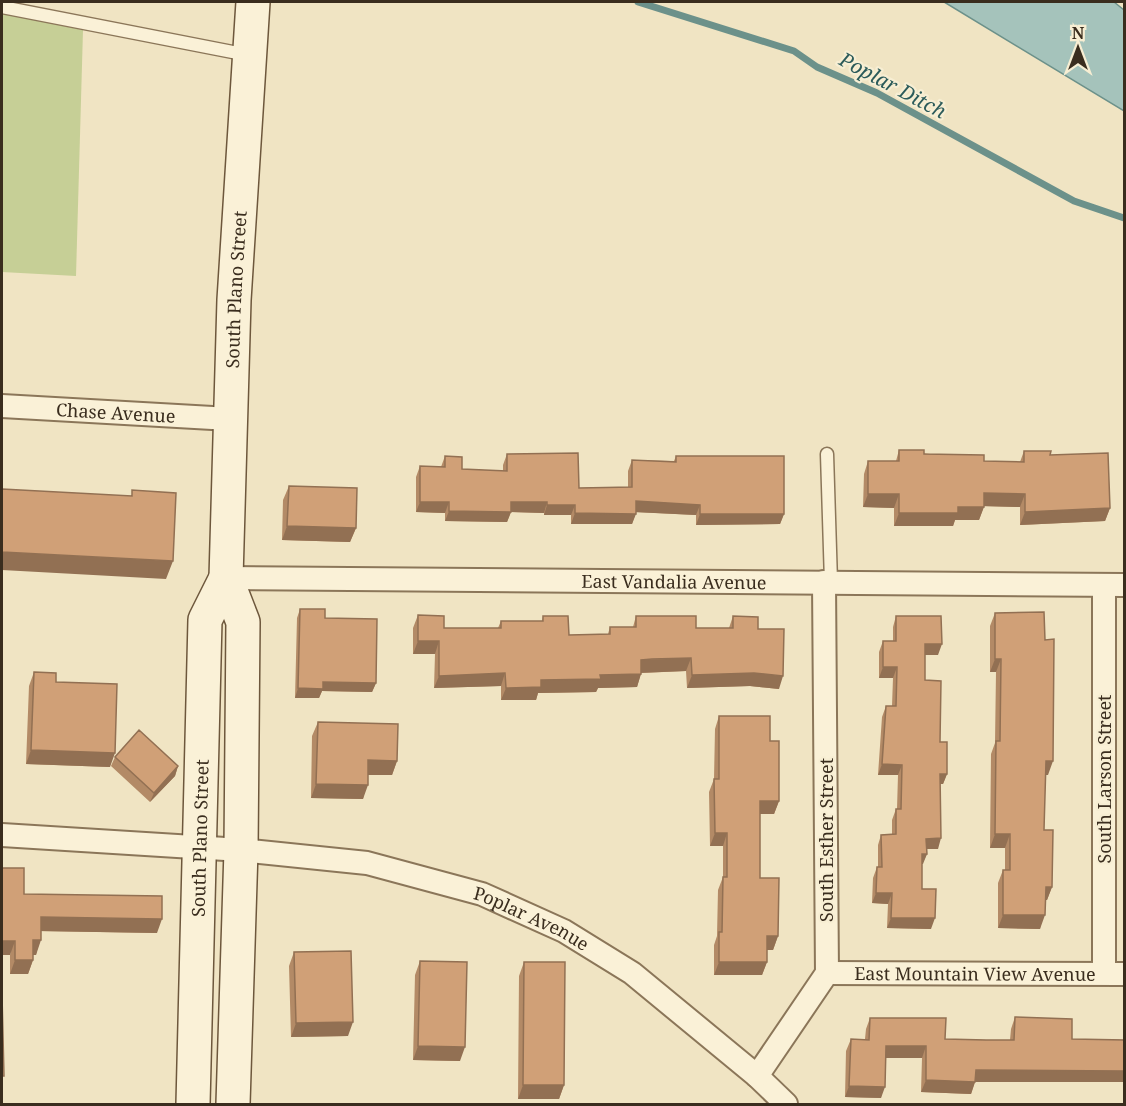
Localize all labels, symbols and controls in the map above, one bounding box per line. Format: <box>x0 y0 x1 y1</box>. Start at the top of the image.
north arrow <box>1048 18 1108 78</box>
text: N <box>1072 22 1085 44</box>
water label: Poplar Ditch <box>834 45 951 124</box>
street label: South Plano Street <box>220 210 252 369</box>
street label: Chase Avenue <box>55 397 176 428</box>
street label: East Vandalia Avenue <box>581 569 767 594</box>
street label: South Larson Street <box>1092 695 1116 863</box>
street label: South Esther Street <box>814 758 838 922</box>
street label: South Plano Street <box>186 759 214 917</box>
street label: Poplar Avenue <box>471 880 594 956</box>
street label: East Mountain View Avenue <box>854 961 1096 986</box>

